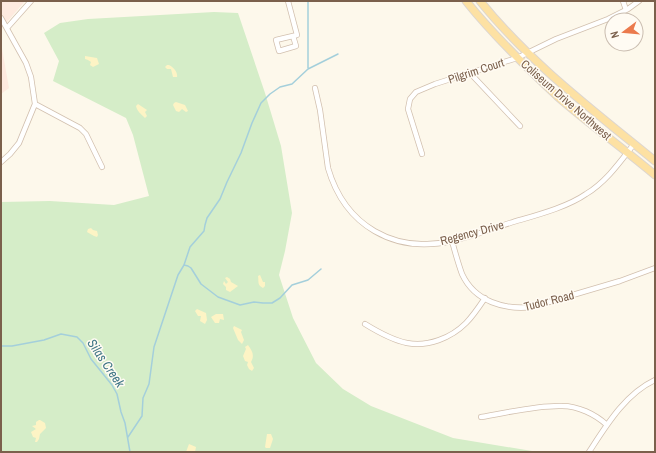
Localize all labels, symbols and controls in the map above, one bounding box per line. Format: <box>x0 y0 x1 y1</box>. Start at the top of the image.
north arrow <box>604 12 644 52</box>
text: N <box>607 30 622 40</box>
street label: Pilgrim Court <box>446 54 506 88</box>
street label: Coliseum Drive Northwest <box>517 56 615 144</box>
street label: Regency Drive <box>438 217 506 249</box>
street label: Tudor Road <box>522 287 576 315</box>
water label: Silas Creek <box>84 335 129 391</box>

